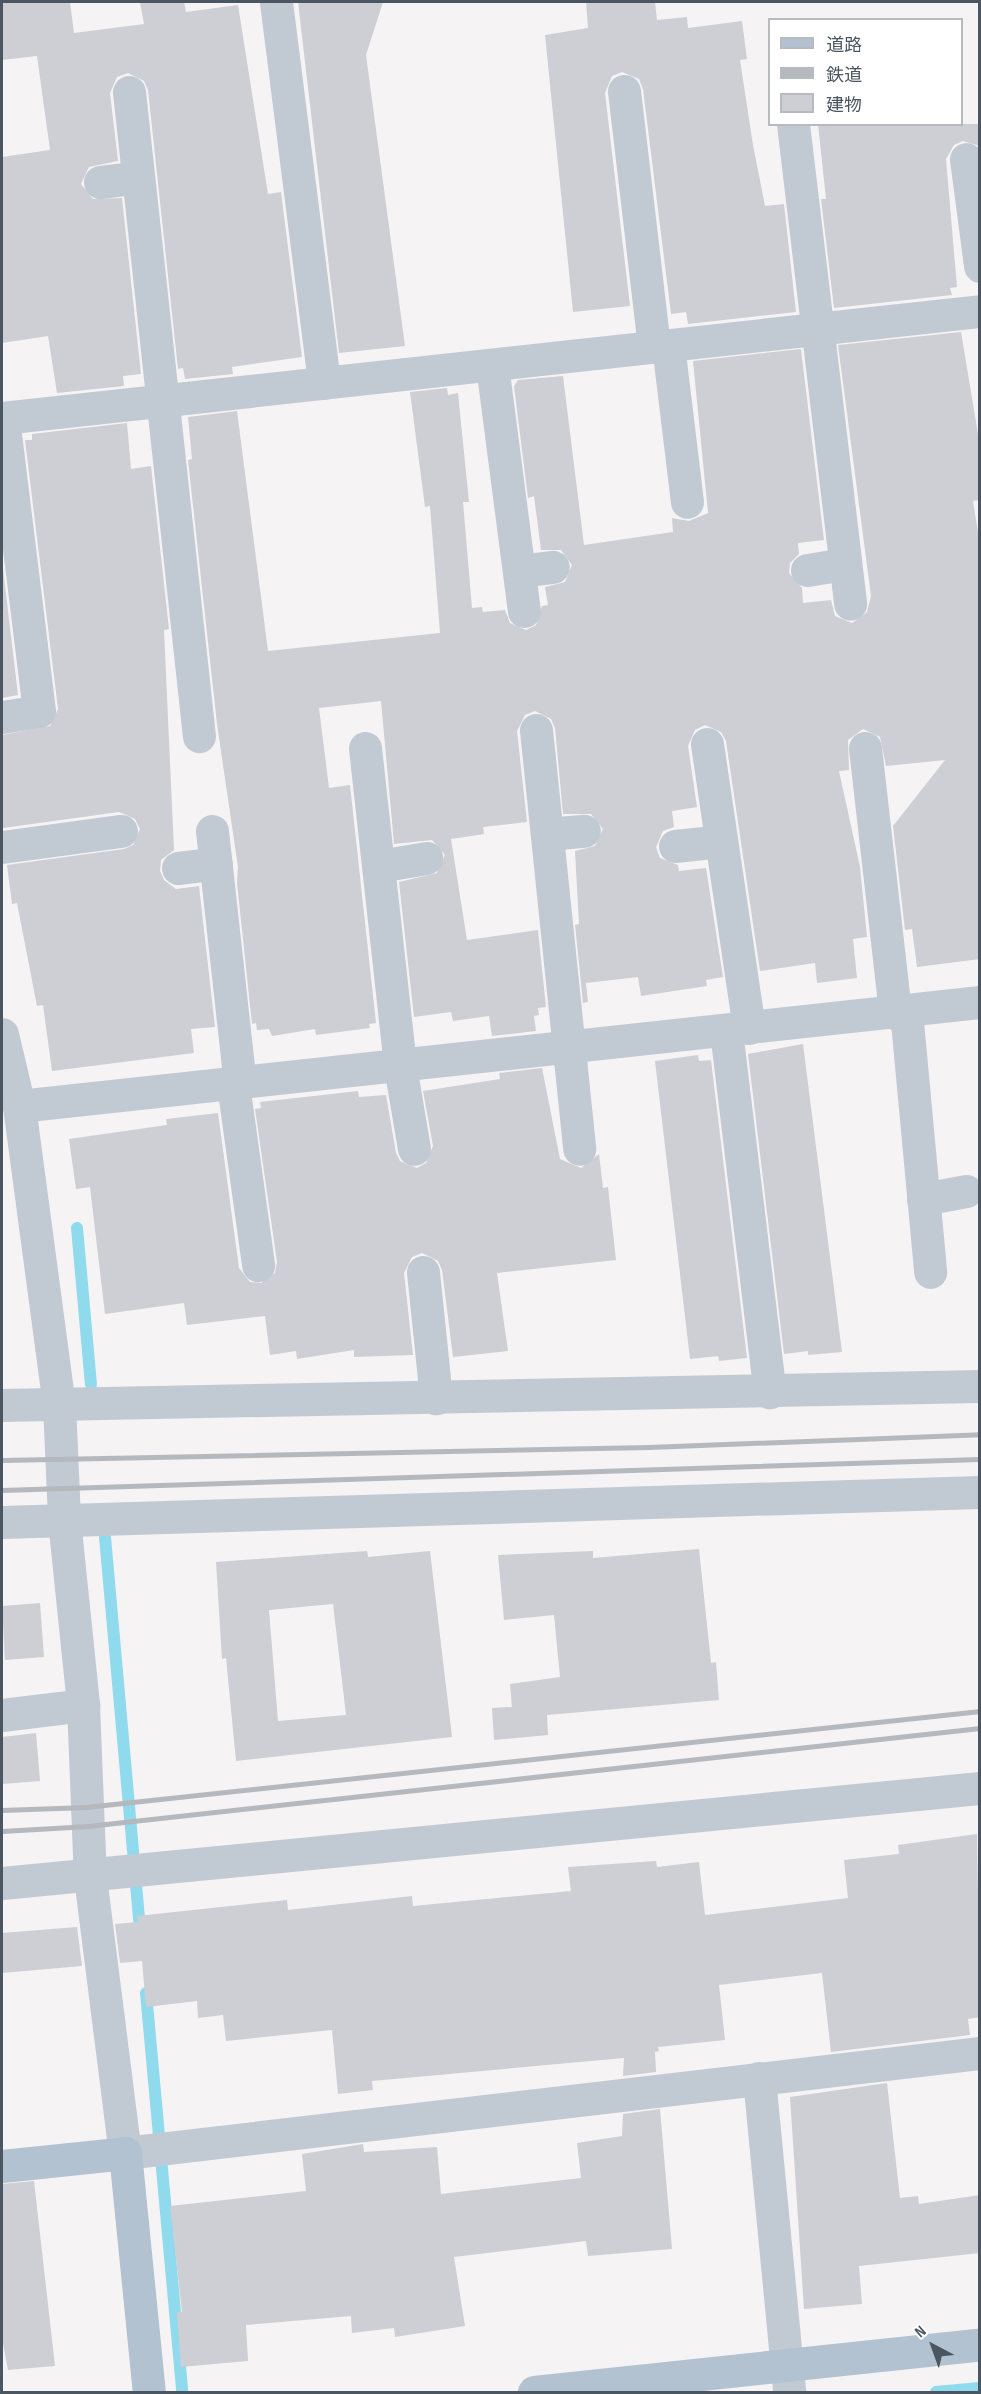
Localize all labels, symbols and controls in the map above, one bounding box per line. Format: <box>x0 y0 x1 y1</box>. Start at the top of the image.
legend <box>768 18 963 126</box>
text: 道路 <box>826 35 862 56</box>
text: 鉄道 <box>826 65 862 86</box>
text: 建物 <box>826 95 862 116</box>
north arrow <box>903 2316 963 2376</box>
text: N <box>911 2322 930 2342</box>

